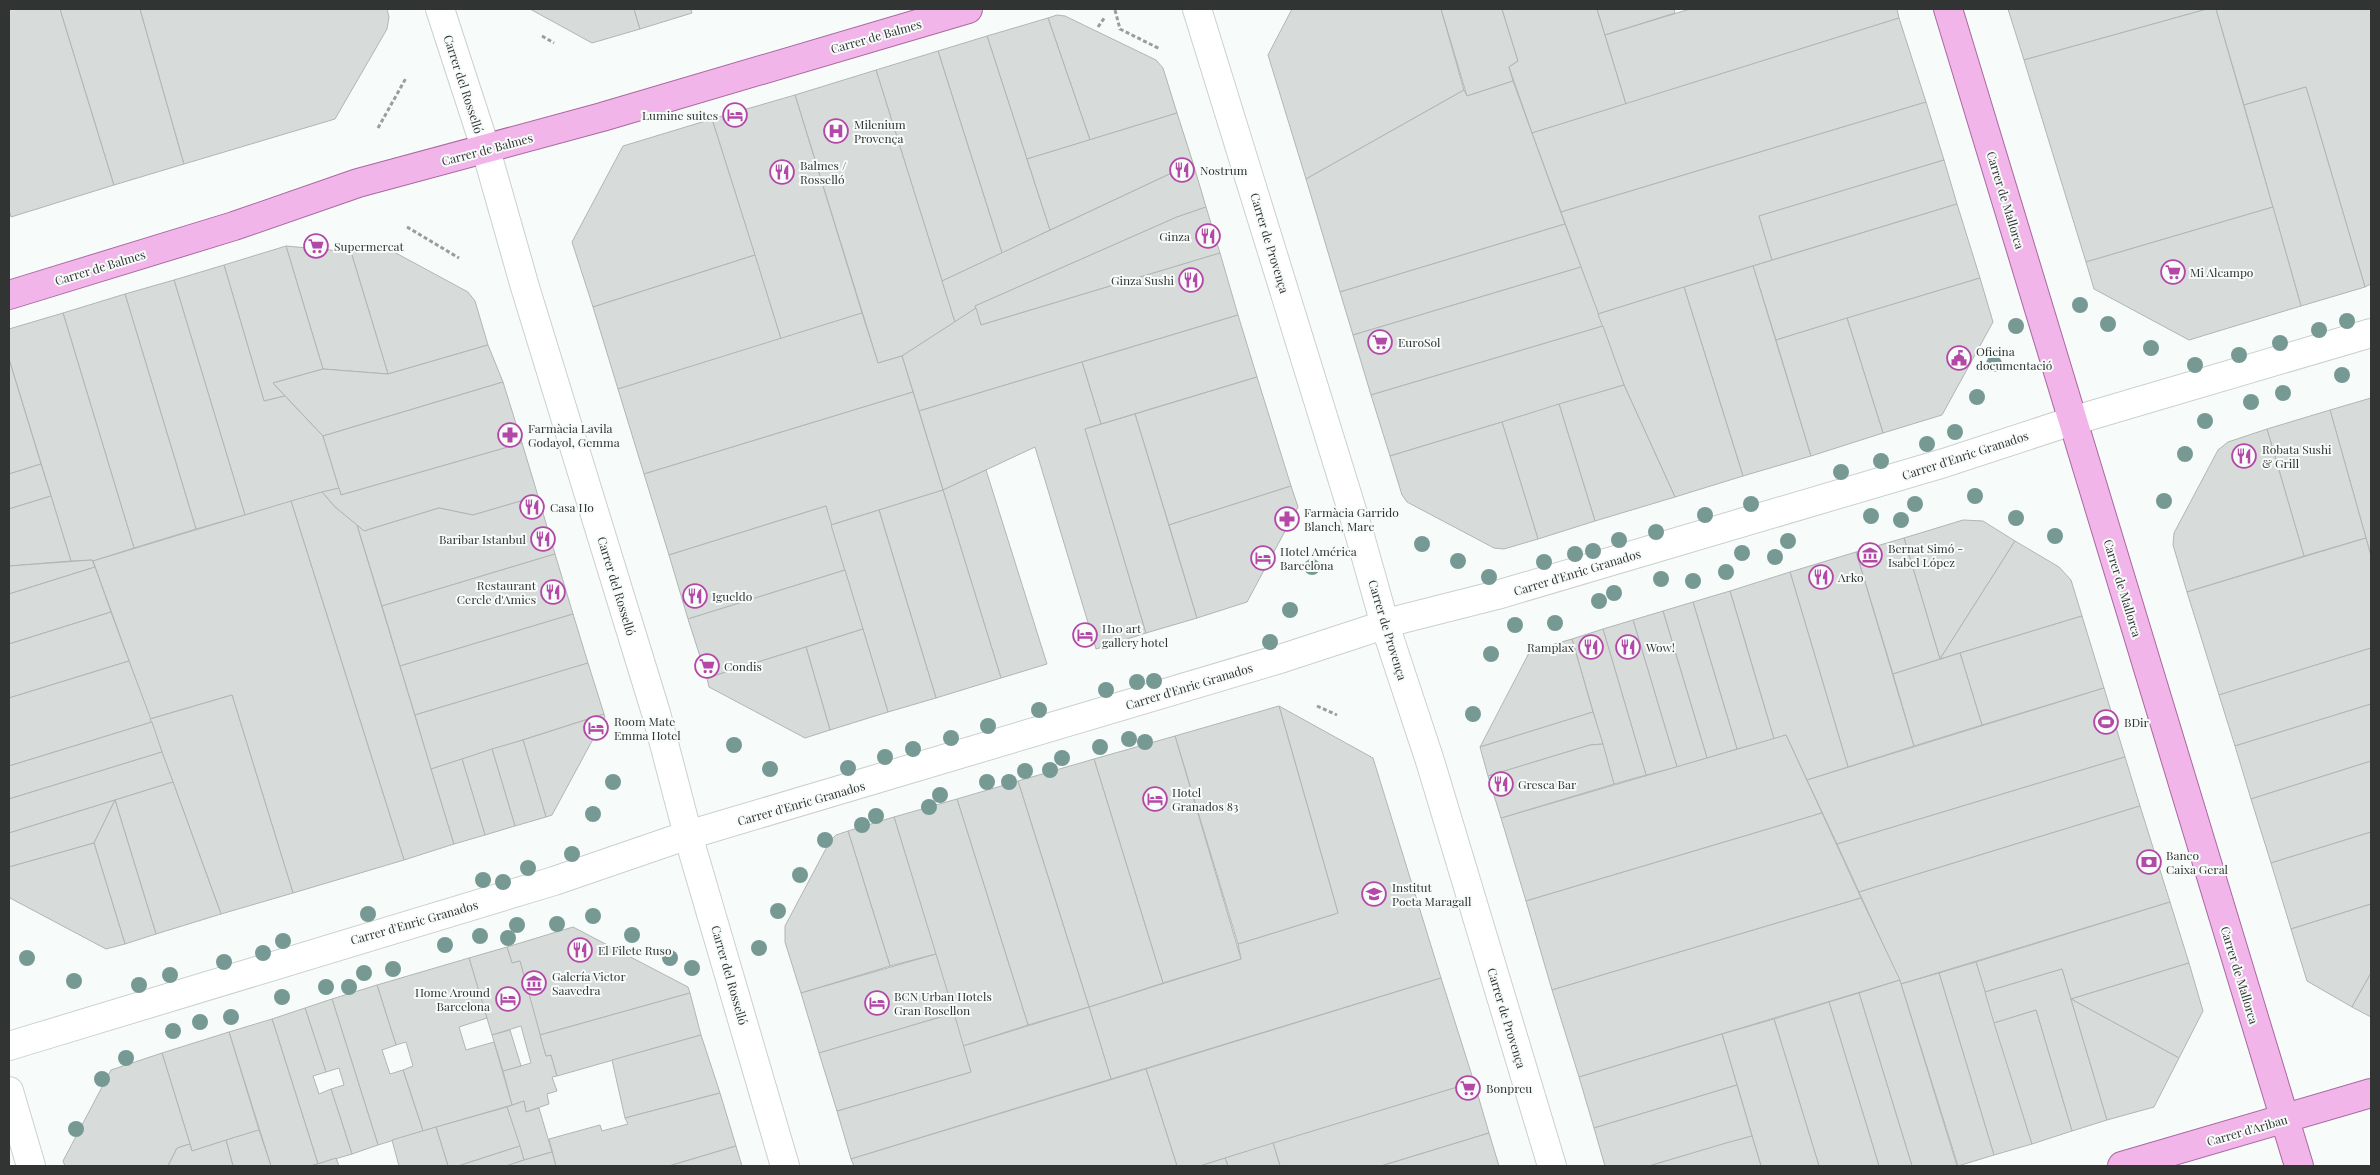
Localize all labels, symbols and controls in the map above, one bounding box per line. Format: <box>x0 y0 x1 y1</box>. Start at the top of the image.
street label: Carrer de Balmes <box>829 15 923 57</box>
street label: Carrer del Rosselló <box>441 33 488 136</box>
hotel icon: Lumine suites <box>722 102 748 128</box>
place label: Lumine suites <box>642 107 718 123</box>
place label: Milenium Provença <box>854 116 906 146</box>
hospital icon: Milenium Provença <box>823 118 849 144</box>
street label: Carrer de Balmes <box>440 129 534 169</box>
street label: Carrer de Mallorca <box>1984 149 2028 251</box>
place label: Balmes / Rosselló <box>800 157 847 187</box>
restaurant icon: Nostrum <box>1169 157 1195 183</box>
restaurant icon: Balmes / Rosselló <box>769 159 795 185</box>
place label: Nostrum <box>1200 162 1248 178</box>
street label: Carrer de Provença <box>1247 191 1293 295</box>
restaurant icon: Ginza <box>1195 223 1221 249</box>
place label: Ginza <box>1159 228 1190 244</box>
supermarket icon: Supermercat <box>303 233 329 259</box>
place label: Supermercat <box>334 238 404 254</box>
street label: Carrer de Balmes <box>53 246 147 288</box>
supermarket icon: Mi Alcampo <box>2160 259 2186 285</box>
place label: Mi Alcampo <box>2190 264 2254 280</box>
restaurant icon: Ginza Sushi <box>1178 267 1204 293</box>
place label: Ginza Sushi <box>1111 272 1174 288</box>
supermarket icon: EuroSol <box>1367 329 1393 355</box>
place label: EuroSol <box>1398 334 1441 350</box>
place label: Oficina documentació <box>1976 343 2053 373</box>
public building icon: Oficina documentació <box>1946 345 1972 371</box>
place label: Farmàcia Lavila Godayol, Gemma <box>528 420 620 450</box>
pharmacy icon: Farmàcia Lavila Godayol, Gemma <box>497 422 523 448</box>
street label: Carrer d'Enric Granados <box>1900 427 2030 483</box>
place label: Robata Sushi & Grill <box>2262 441 2332 471</box>
restaurant icon: Robata Sushi & Grill <box>2231 443 2257 469</box>
restaurant icon: Casa Ho <box>519 494 545 520</box>
place label: Casa Ho <box>550 499 594 515</box>
place label: Farmàcia Garrido Blanch, Marc <box>1304 504 1399 534</box>
pharmacy icon: Farmàcia Garrido Blanch, Marc <box>1274 506 1300 532</box>
restaurant icon: Baribar Istanbul <box>530 526 556 552</box>
place label: Baribar Istanbul <box>439 531 527 547</box>
street label: Carrer del Rosselló <box>594 535 640 638</box>
street label: Carrer de Mallorca <box>2101 537 2145 639</box>
place label: Bernat Simó - Isabel López <box>1888 540 1963 570</box>
museum icon: Bernat Simó - Isabel López <box>1857 542 1883 568</box>
place label: Hotel América Barcelona <box>1280 543 1357 573</box>
hotel icon: Hotel América Barcelona <box>1250 545 1276 571</box>
street label: Carrer d'Enric Granados <box>1512 545 1642 599</box>
restaurant icon: Arko <box>1808 564 1834 590</box>
place label: Arko <box>1837 569 1864 585</box>
place label: Restaurant Cercle d'Amics <box>457 577 537 607</box>
street label: Carrer de Provença <box>1365 578 1411 682</box>
restaurant icon: Restaurant Cercle d'Amics <box>540 579 566 605</box>
restaurant icon: Igueldo <box>682 583 708 609</box>
place label: Igueldo <box>712 588 753 604</box>
place label: H10 art gallery hotel <box>1102 620 1169 650</box>
hotel icon: H10 art gallery hotel <box>1072 622 1098 648</box>
restaurant icon: Ramplax <box>1578 634 1604 660</box>
restaurant icon: Wow! <box>1615 634 1641 660</box>
place label: Ramplax <box>1527 639 1575 655</box>
place label: Wow! <box>1645 639 1675 655</box>
supermarket icon: Condis <box>694 653 720 679</box>
place label: Condis <box>724 658 762 674</box>
street label: Carrer d'Enric Granados <box>1124 659 1254 713</box>
sports icon: BDir <box>2093 709 2119 735</box>
place label: Room Mate Emma Hotel <box>614 713 681 743</box>
place label: BDir <box>2124 714 2150 730</box>
hotel icon: Room Mate Emma Hotel <box>583 715 609 741</box>
restaurant icon: Gresca Bar <box>1488 771 1514 797</box>
place label: Gresca Bar <box>1518 776 1577 792</box>
street label: Carrer d'Enric Granados <box>735 777 867 829</box>
place label: Hotel Granados 83 <box>1172 784 1238 814</box>
hotel icon: Hotel Granados 83 <box>1142 786 1168 812</box>
place label: Banco Caixa Geral <box>2166 847 2229 877</box>
bank icon: Banco Caixa Geral <box>2136 849 2162 875</box>
place label: Institut Poeta Maragall <box>1392 879 1472 909</box>
school or university icon: Institut Poeta Maragall <box>1361 881 1387 907</box>
street label: Carrer d'Enric Granados <box>348 896 480 948</box>
street label: Carrer del Rosselló <box>708 923 752 1027</box>
street label: Carrer de Mallorca <box>2218 924 2262 1026</box>
restaurant icon: El Filete Ruso <box>567 937 593 963</box>
place label: El Filete Ruso <box>598 942 672 958</box>
street label: Carrer de Provença <box>1484 966 1530 1070</box>
place label: Galería Victor Saavedra <box>552 968 626 998</box>
museum icon: Galería Victor Saavedra <box>521 970 547 996</box>
place label: Home Around Barcelona <box>415 984 490 1014</box>
hotel icon: Home Around Barcelona <box>495 986 521 1012</box>
place label: BCN Urban Hotels Gran Rosellon <box>894 988 992 1018</box>
hotel icon: BCN Urban Hotels Gran Rosellon <box>864 990 890 1016</box>
supermarket icon: Bonpreu <box>1455 1075 1481 1101</box>
place label: Bonpreu <box>1486 1080 1532 1096</box>
street label: Carrer d'Aribau <box>2205 1111 2289 1149</box>

